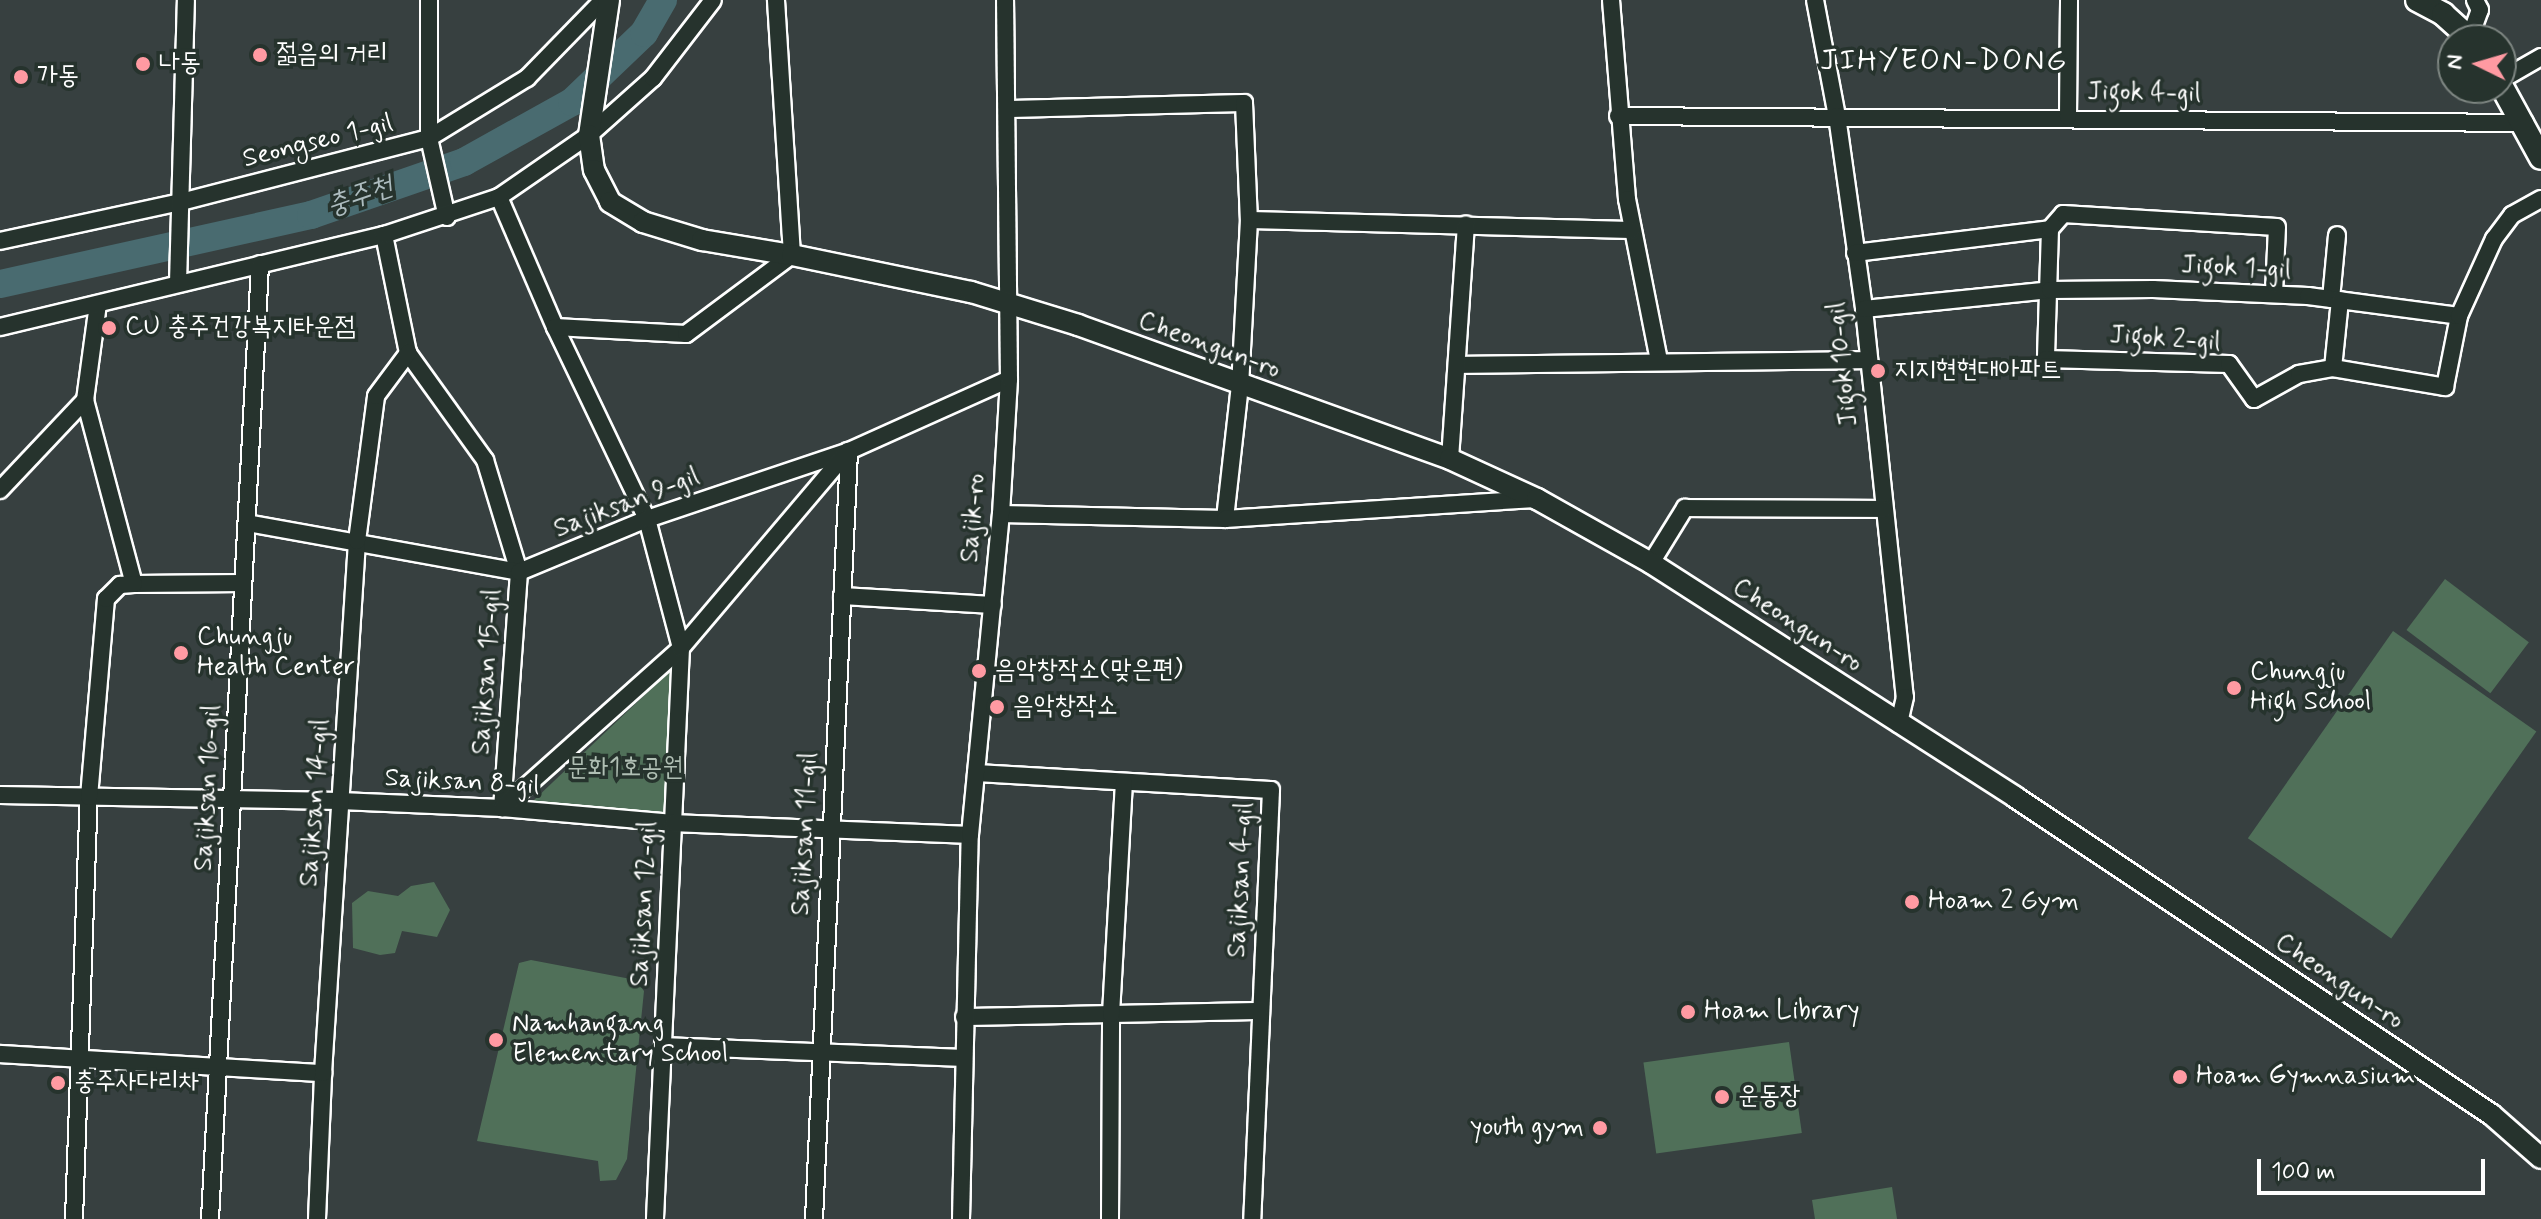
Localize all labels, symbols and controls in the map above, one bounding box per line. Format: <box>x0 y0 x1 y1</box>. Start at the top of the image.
north arrow <box>2437 24 2517 104</box>
place label: 젊음의 거리 <box>276 39 388 71</box>
district label: JIHYEON-DONG <box>1821 43 2067 79</box>
marker: 젊음의 거리 <box>251 46 269 64</box>
place label: 나동 <box>159 48 201 80</box>
text: N <box>2440 54 2470 71</box>
marker: 나동 <box>134 55 152 73</box>
place label: 가동 <box>37 61 79 93</box>
marker: 가동 <box>12 68 30 86</box>
street label: Jigok 4-gil <box>2087 77 2201 111</box>
street label: Seongseo 1-gil <box>240 108 396 176</box>
water label: 충주천 <box>323 170 397 224</box>
street label: Jigok 1-gil <box>2180 251 2292 287</box>
street label: Jigok 10-gil <box>1822 300 1866 428</box>
street label: Cheongun-ro <box>1134 306 1284 386</box>
place label: CU 충주건강복지타운점 <box>125 312 356 344</box>
marker: CU 충주건강복지타운점 <box>100 319 118 337</box>
street label: Jigok 2-gil <box>2108 321 2222 359</box>
place label: 지지현현대아파트 <box>1894 355 2061 387</box>
marker: 지지현현대아파트 <box>1869 362 1887 380</box>
street label: Sajiksan 9-gil <box>550 462 704 546</box>
street label: Sajik-ro <box>955 472 993 564</box>
street label: Cheongun-ro <box>1726 572 1868 680</box>
street label: Sajiksan 15-gil <box>467 588 509 756</box>
place label: Chungju Health Center <box>197 622 355 684</box>
marker: Chungju Health Center <box>172 644 190 662</box>
place label: 음악창작소(맞은편) <box>995 655 1183 687</box>
place label: Chungju High School <box>2250 657 2371 718</box>
marker: 음악창작소(맞은편) <box>970 662 988 680</box>
marker: Chungju High School <box>2225 679 2243 697</box>
place label: 음악창작소 <box>1013 691 1118 723</box>
marker: 음악창작소 <box>988 698 1006 716</box>
street label: Sajiksan 16-gil <box>189 704 229 872</box>
street label: Sajiksan 14-gil <box>295 718 337 888</box>
street label: Sajiksan 11-gil <box>786 752 826 916</box>
park label: 문화1호공원 <box>567 753 683 785</box>
street label: Sajiksan 8-gil <box>384 763 540 803</box>
street label: Sajiksan 4-gil <box>1222 801 1262 959</box>
street label: Sajiksan 12-gil <box>625 820 665 988</box>
place label: Hoam 2 Gym <box>1928 886 2079 918</box>
marker: Hoam 2 Gym <box>1903 893 1921 911</box>
street label: Cheongun-ro <box>2269 927 2409 1037</box>
place label: Hoam Library <box>1704 996 1862 1028</box>
marker: Hoam Library <box>1679 1003 1697 1021</box>
place label: Namhangang Elementary School <box>512 1009 728 1070</box>
marker: Namhangang Elementary School <box>487 1031 505 1049</box>
place label: Hoam Gymnasium <box>2196 1061 2414 1093</box>
place label: 충주사다리차 <box>74 1067 200 1099</box>
marker: Hoam Gymnasium <box>2171 1068 2189 1086</box>
marker: 충주사다리차 <box>49 1074 67 1092</box>
place label: 운동장 <box>1738 1081 1801 1113</box>
marker: 운동장 <box>1713 1088 1731 1106</box>
place label: youth gym <box>1470 1112 1584 1144</box>
marker: youth gym <box>1591 1119 1609 1137</box>
scale bar <box>2261 1143 2489 1193</box>
text: 100 m <box>2271 1157 2335 1188</box>

